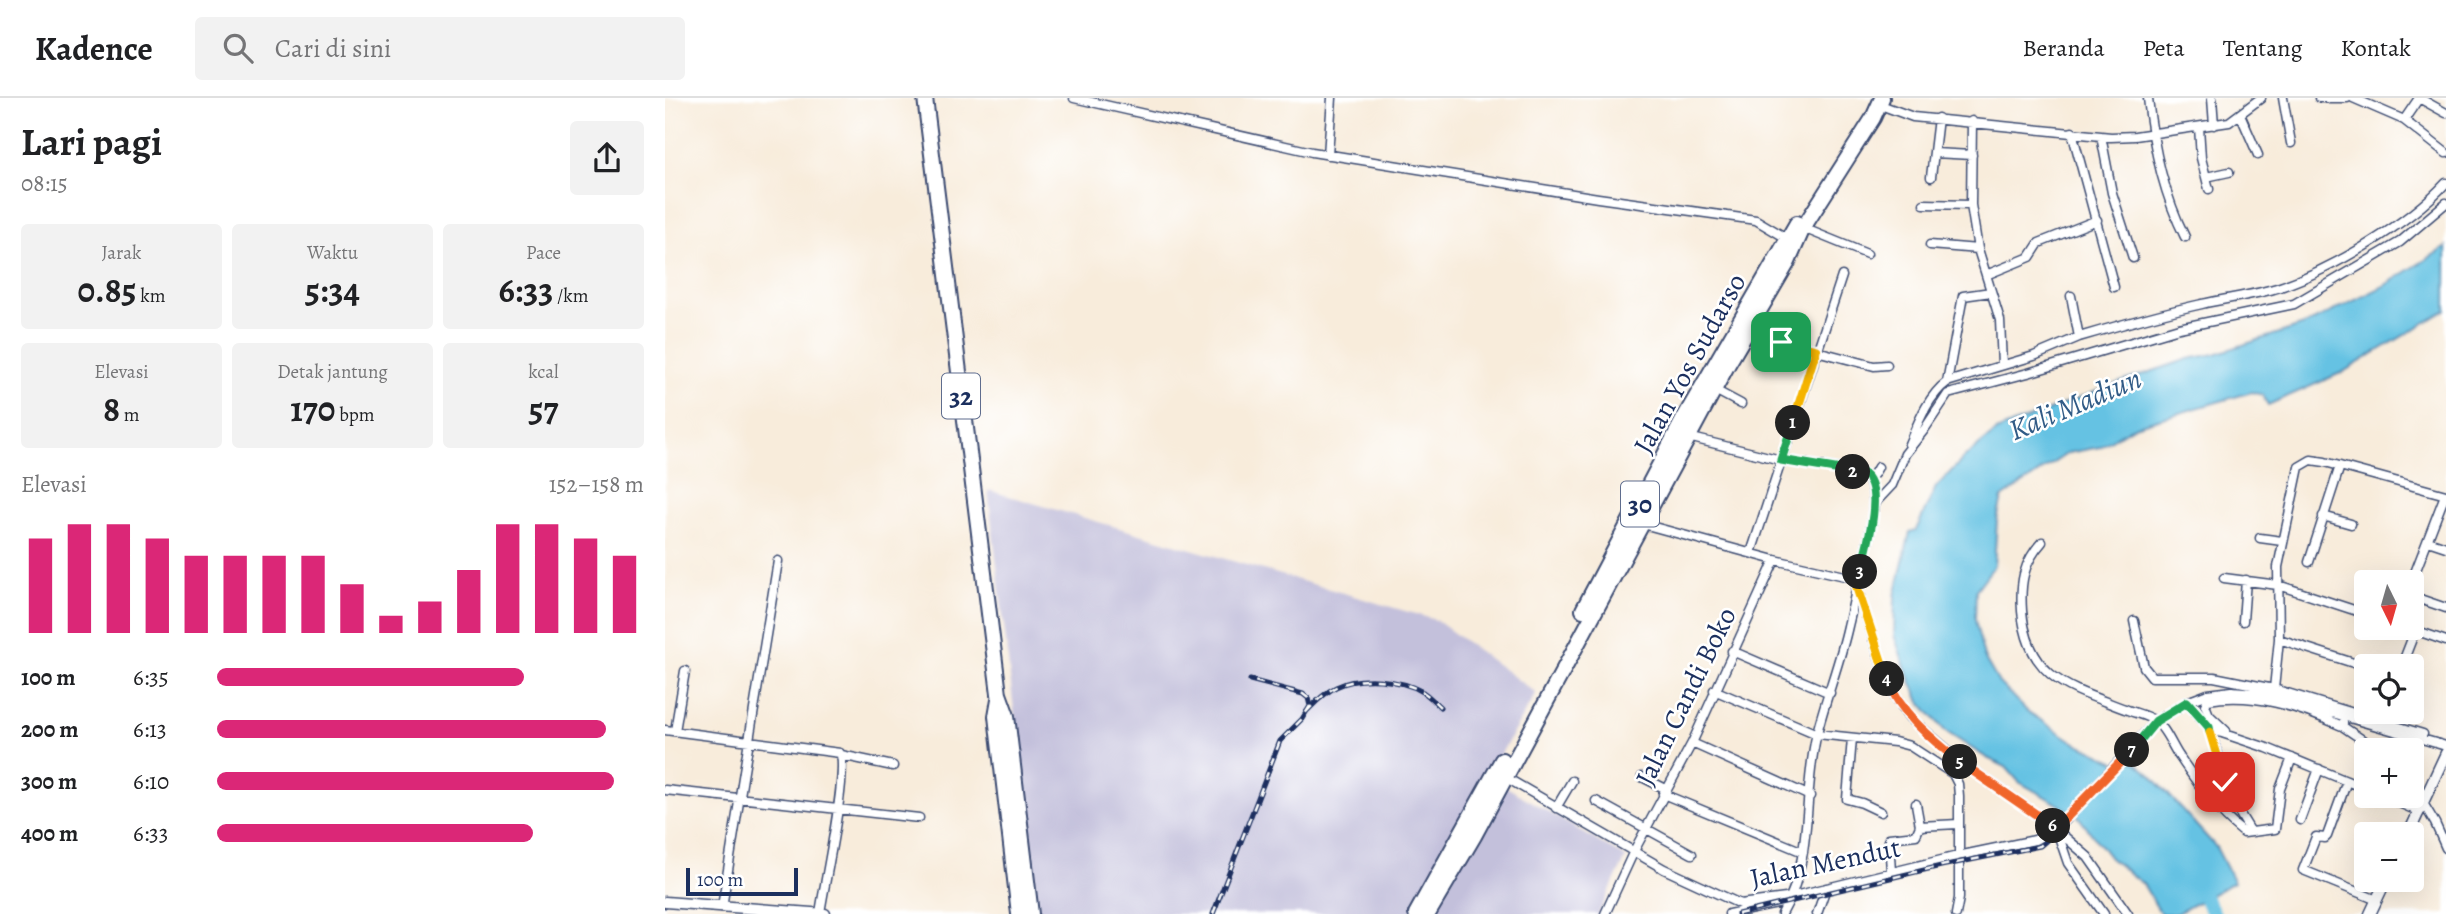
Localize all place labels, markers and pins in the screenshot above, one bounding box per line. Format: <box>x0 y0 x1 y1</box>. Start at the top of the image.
pin <box>1751 312 1811 372</box>
pin: 1 <box>1775 406 1811 440</box>
pin: 2 <box>1835 454 1871 490</box>
pin: 3 <box>1843 554 1877 589</box>
pin: 4 <box>1869 662 1905 696</box>
pin: 7 <box>2115 732 2149 768</box>
pin: 5 <box>1943 744 1977 780</box>
pin <box>2195 752 2255 812</box>
pin: 6 <box>2035 808 2071 844</box>

